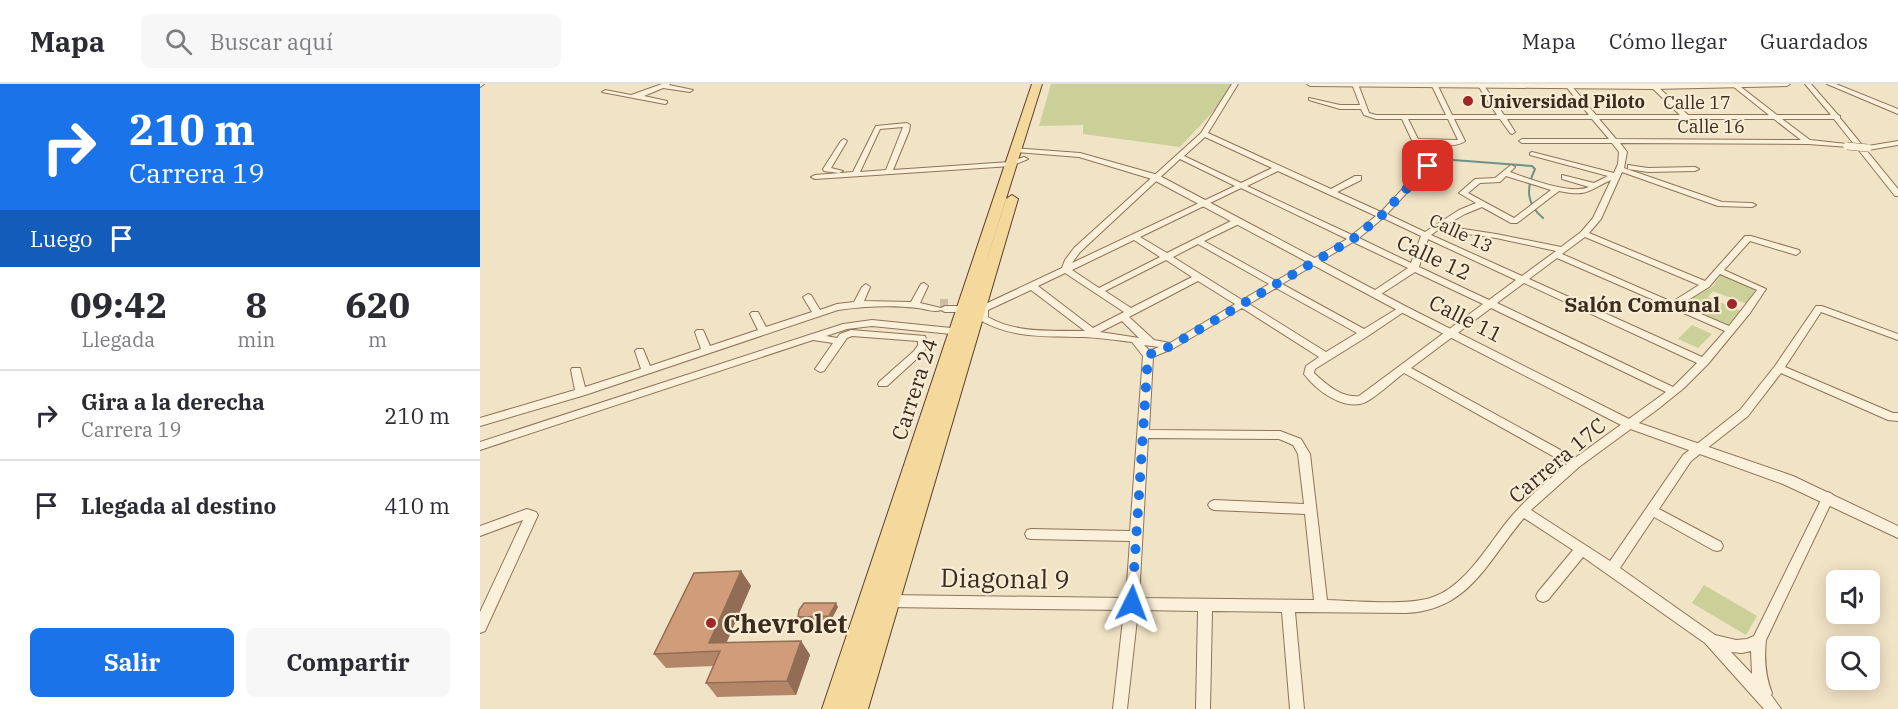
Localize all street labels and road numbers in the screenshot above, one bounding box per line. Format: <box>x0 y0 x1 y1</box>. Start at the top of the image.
street label: Calle 17 <box>1663 91 1731 114</box>
street label: Calle 16 <box>1677 115 1745 138</box>
street label: Calle 13 <box>1426 208 1496 258</box>
street label: Calle 12 <box>1392 228 1476 286</box>
street label: Calle 11 <box>1425 288 1507 348</box>
street label: Carrera 24 <box>884 334 944 444</box>
street label: Carrera 17C <box>1502 411 1612 509</box>
street label: Diagonal 9 <box>940 560 1070 596</box>

